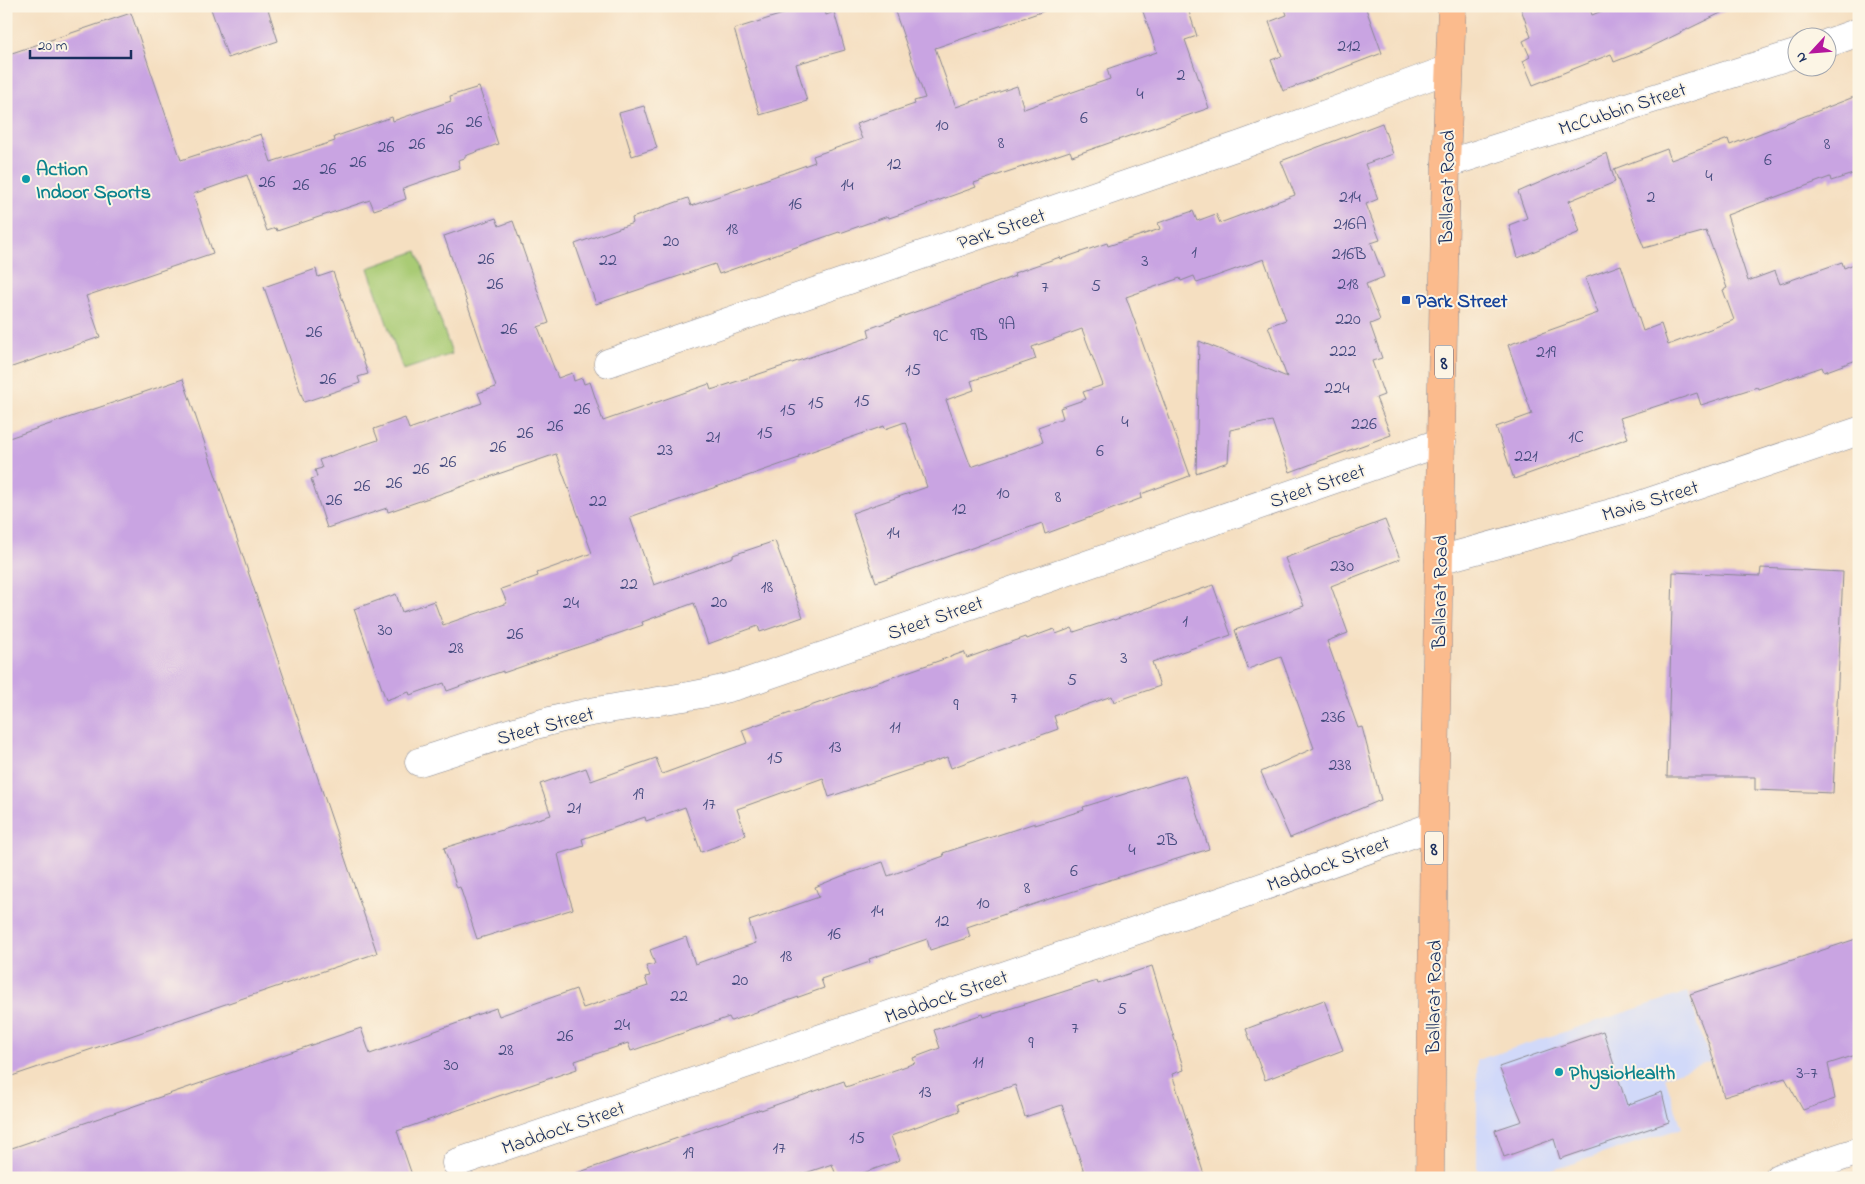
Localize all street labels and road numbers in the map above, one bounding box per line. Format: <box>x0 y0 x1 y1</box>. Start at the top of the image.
street label: McCubbin Street <box>1555 76 1691 145</box>
street label: Ballarat Road <box>1433 130 1464 245</box>
street label: Park Street <box>954 202 1050 259</box>
road number: 8 <box>1435 346 1453 378</box>
street label: Steet Street <box>1266 457 1370 517</box>
street label: Mavis Street <box>1599 474 1703 531</box>
street label: Ballarat Road <box>1426 535 1457 650</box>
street label: Steet Street <box>884 589 988 649</box>
street label: Steet Street <box>494 700 598 754</box>
street label: Maddock Street <box>1263 830 1395 901</box>
road number: 8 <box>1425 831 1443 864</box>
street label: Ballarat Road <box>1420 940 1451 1055</box>
street label: Maddock Street <box>881 964 1013 1033</box>
street label: Maddock Street <box>498 1095 630 1164</box>

